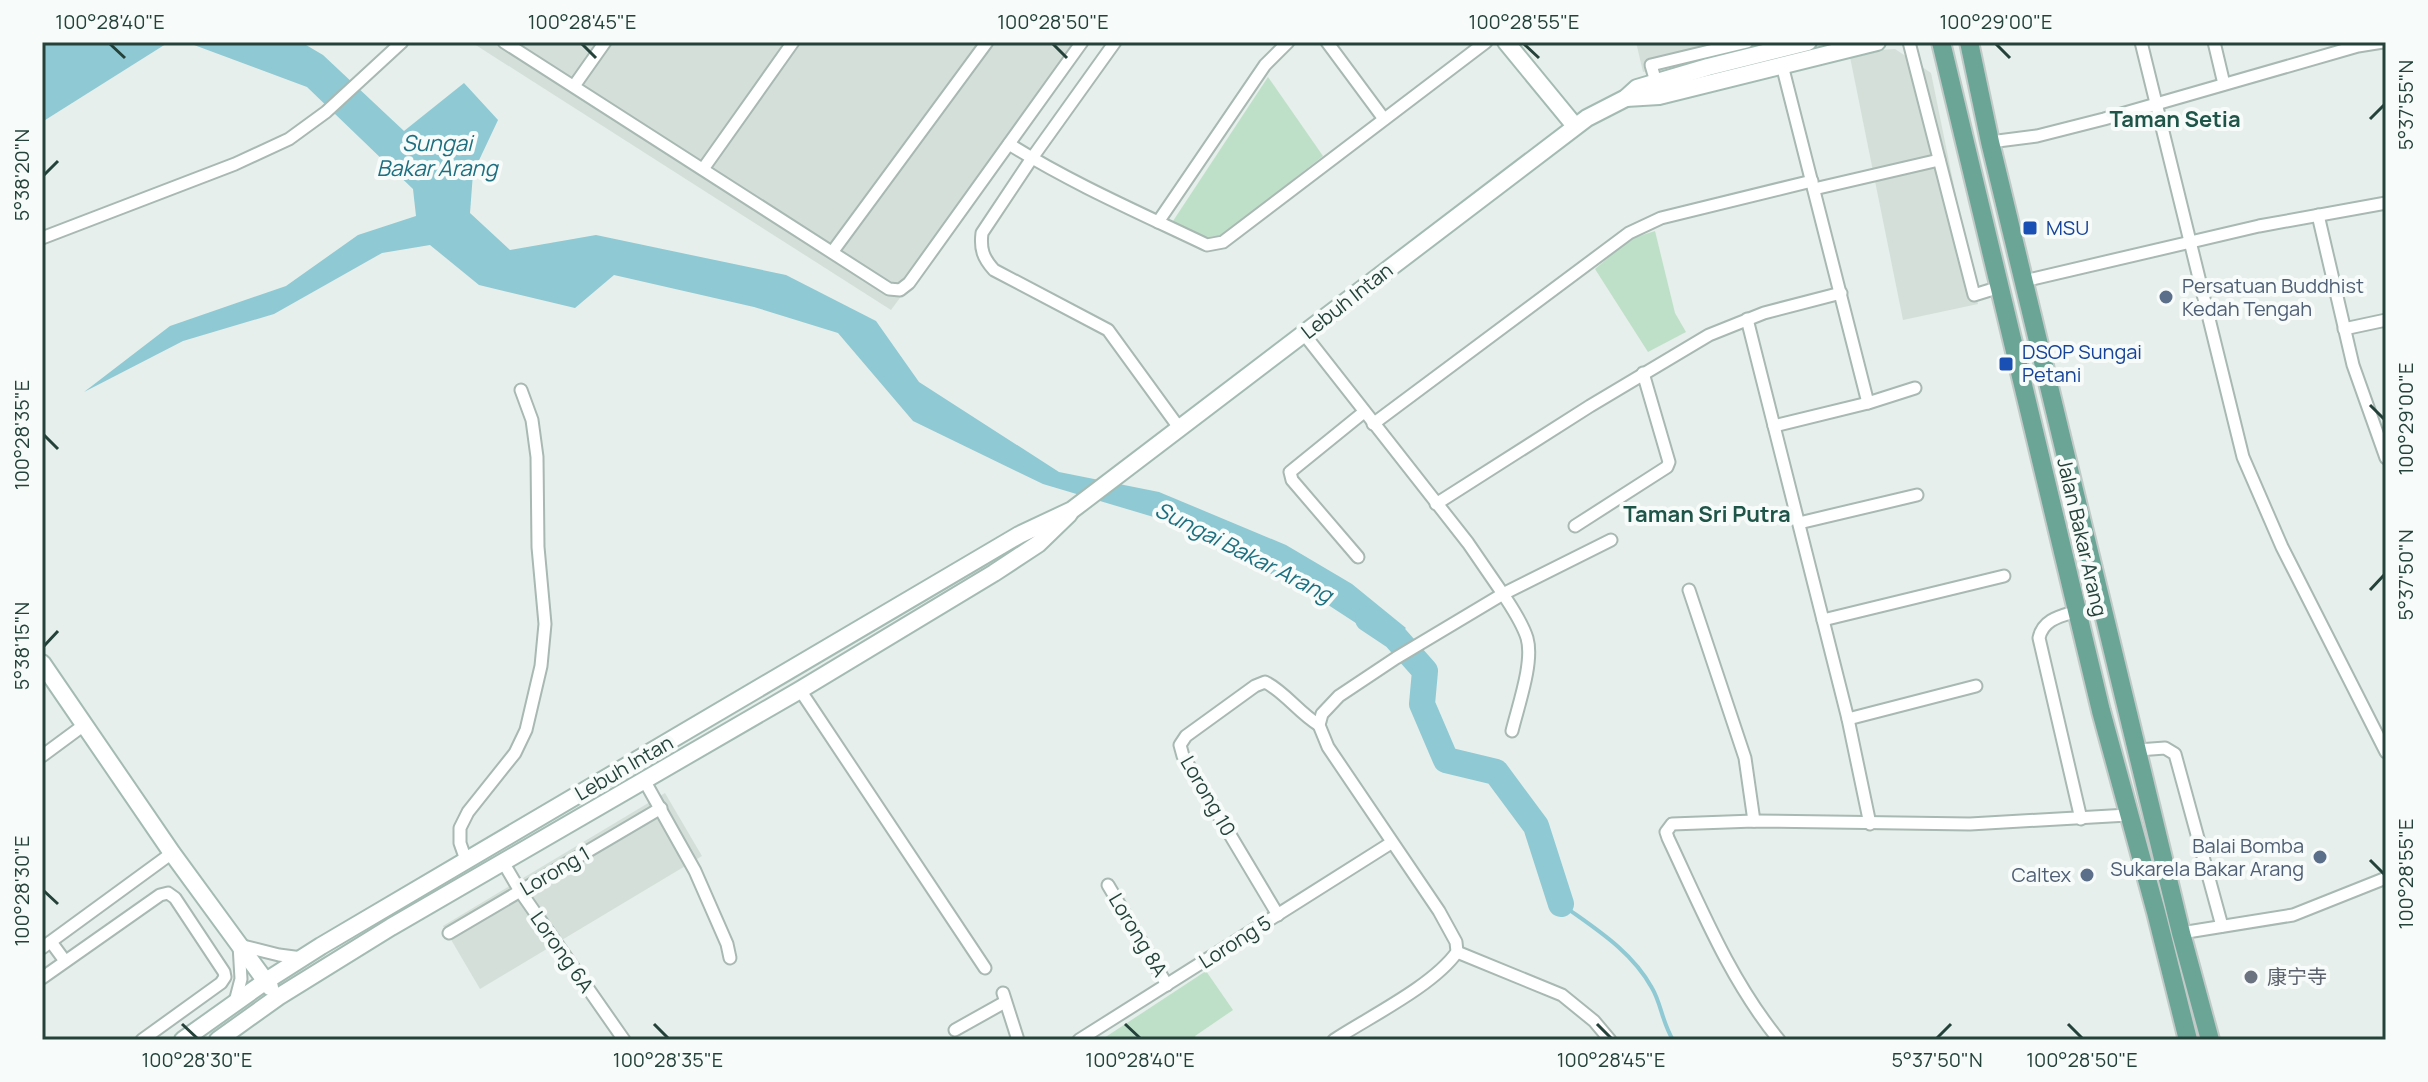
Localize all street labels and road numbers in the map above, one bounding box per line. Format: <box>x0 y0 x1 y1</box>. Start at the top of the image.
street label: Lebuh Intan <box>1295 256 1398 345</box>
street label: Jalan Bakar Arang <box>2051 455 2114 619</box>
street label: Lebuh Intan <box>570 729 678 807</box>
street label: Lorong 10 <box>1175 751 1242 841</box>
street label: Lorong 1 <box>515 840 595 901</box>
street label: Lorong 8A <box>1103 888 1174 982</box>
street label: Lorong 6A <box>524 906 601 998</box>
street label: Lorong 5 <box>1194 909 1276 974</box>

